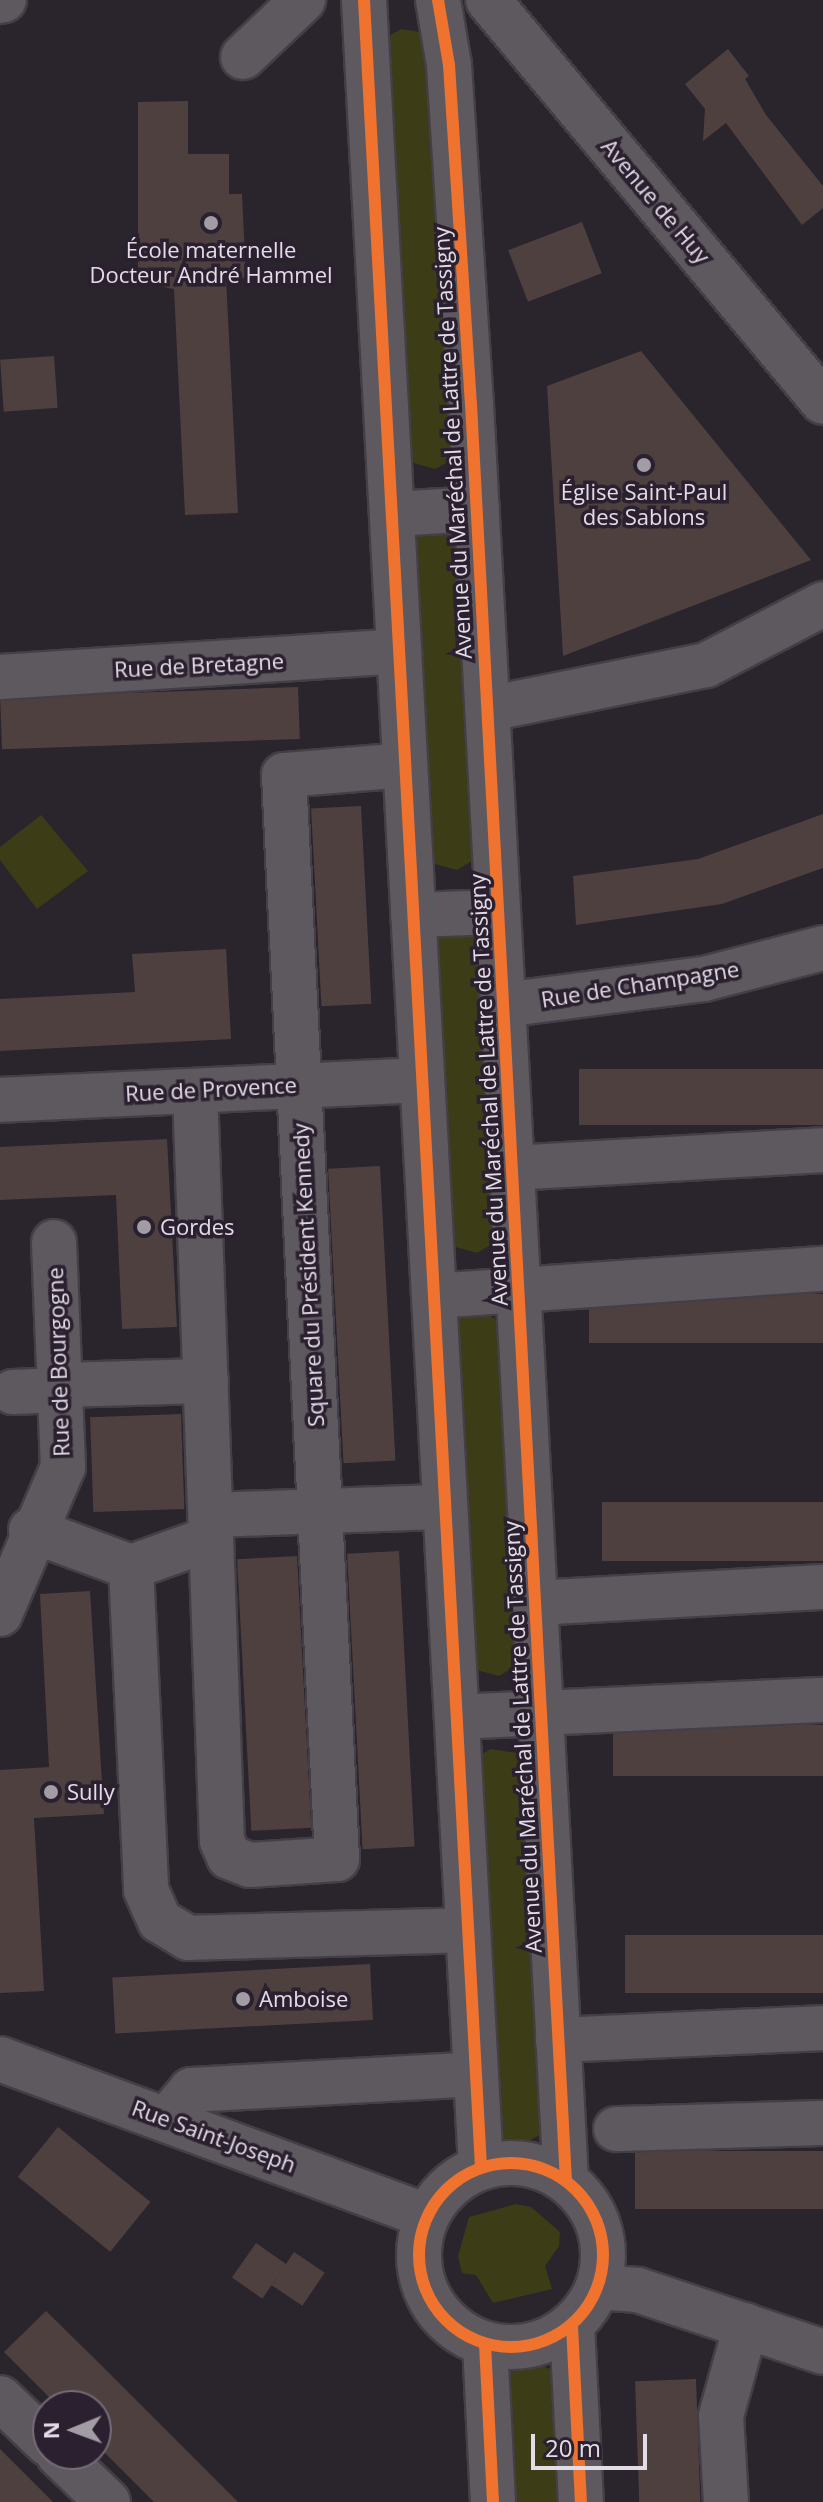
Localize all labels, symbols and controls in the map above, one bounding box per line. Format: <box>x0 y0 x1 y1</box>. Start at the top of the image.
street label: Avenue de Huy <box>596 133 716 269</box>
marker: École maternelle Docteur André Hammel <box>202 214 220 232</box>
street label: Avenue du Maréchal de Lattre de Tassigny <box>427 226 477 660</box>
place label: École maternelle Docteur André Hammel <box>89 236 333 288</box>
marker: Église Saint-Paul des Sablons <box>635 456 653 474</box>
place label: Église Saint-Paul des Sablons <box>561 478 727 530</box>
street label: Rue de Bretagne <box>113 647 285 683</box>
street label: Avenue du Maréchal de Lattre de Tassigny <box>463 873 513 1307</box>
street label: Rue de Champagne <box>539 955 741 1013</box>
street label: Rue de Provence <box>125 1071 297 1107</box>
street label: Square du Président Kennedy <box>287 1122 329 1428</box>
place label: Gordes <box>160 1214 235 1240</box>
marker: Gordes <box>135 1218 153 1236</box>
street label: Rue de Bourgogne <box>42 1267 74 1457</box>
street label: Avenue du Maréchal de Lattre de Tassigny <box>497 1520 547 1954</box>
place label: Sully <box>67 1779 115 1805</box>
marker: Sully <box>42 1783 60 1801</box>
place label: Amboise <box>259 1986 348 2012</box>
marker: Amboise <box>234 1990 252 2008</box>
street label: Rue Saint-Joseph <box>129 2094 299 2178</box>
north arrow <box>32 2390 112 2470</box>
scale bar <box>535 2418 651 2468</box>
text: N <box>35 2421 65 2440</box>
text: 20 m <box>545 2431 601 2464</box>

